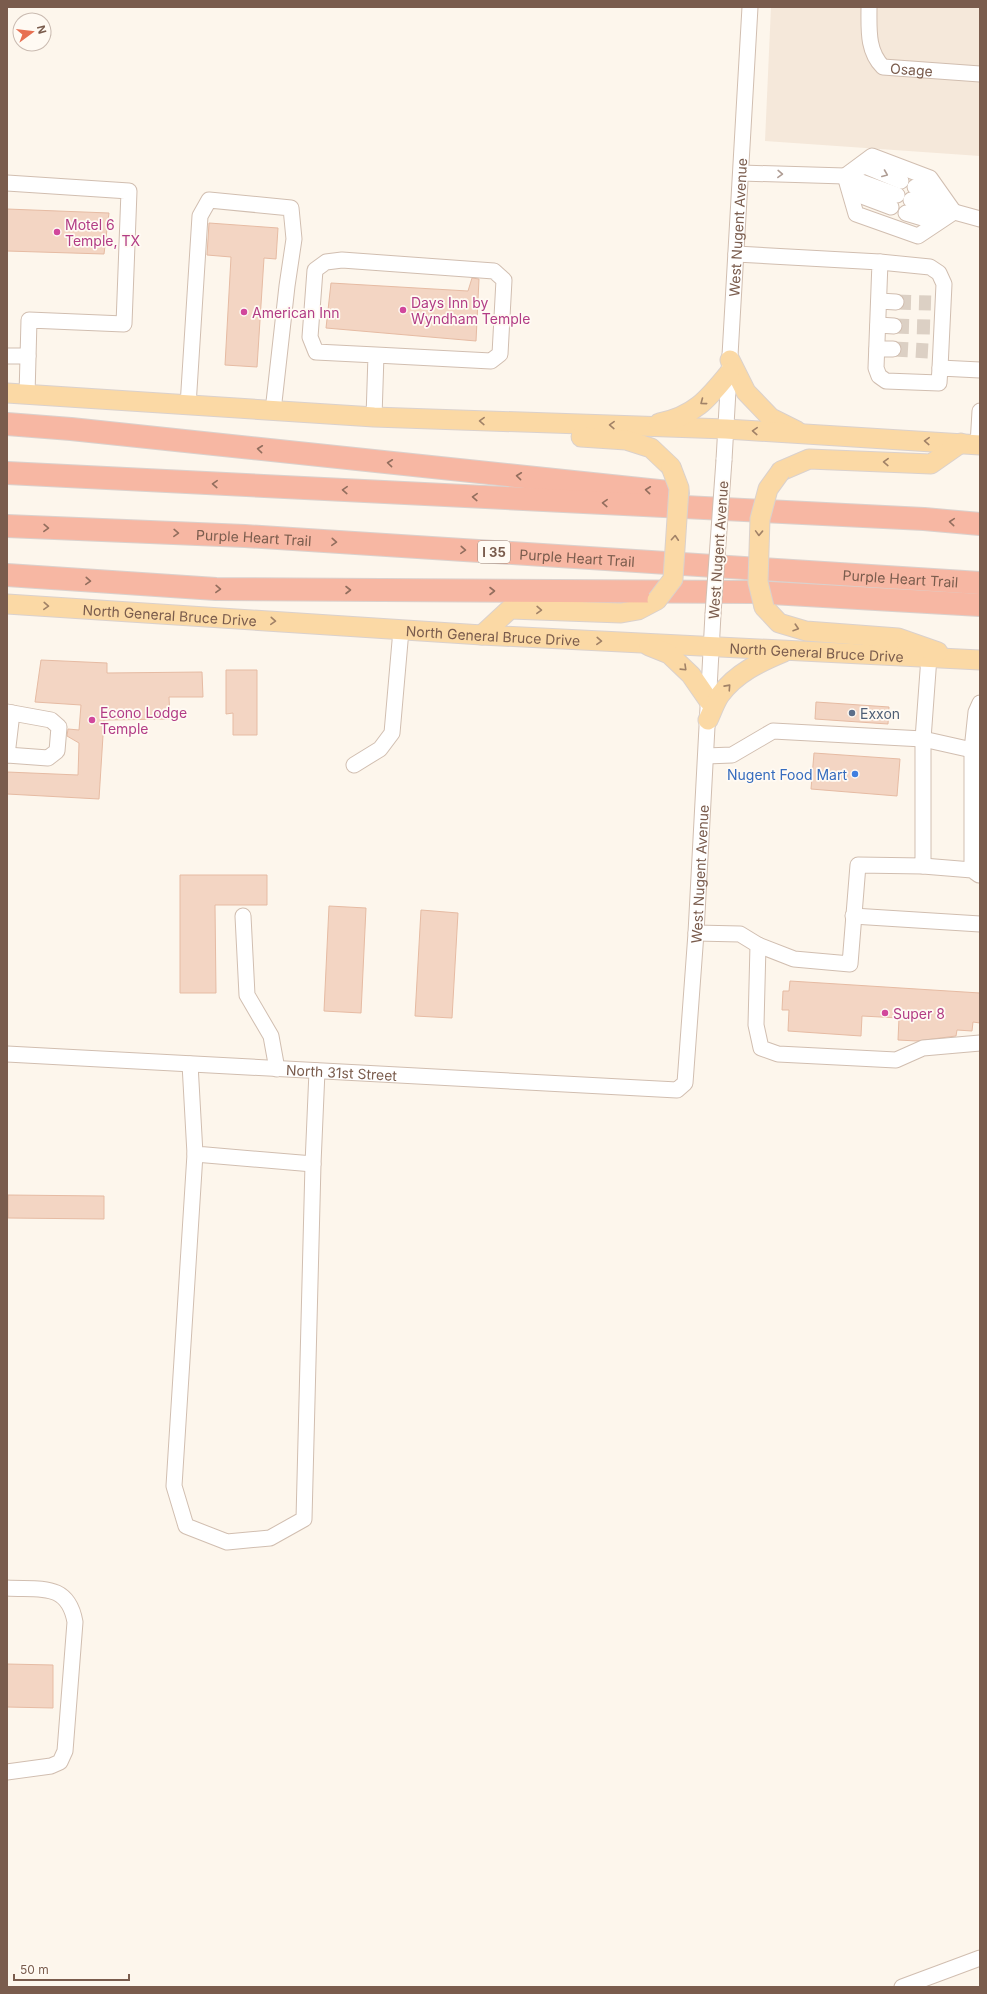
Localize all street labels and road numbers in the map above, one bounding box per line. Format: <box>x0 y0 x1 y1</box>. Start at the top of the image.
street label: Osage <box>890 59 933 79</box>
street label: West Nugent Avenue <box>725 158 750 297</box>
street label: West Nugent Avenue <box>705 480 731 620</box>
street label: Purple Heart Trail <box>196 525 312 549</box>
road number: I 35 <box>478 541 510 563</box>
street label: Purple Heart Trail <box>519 545 635 569</box>
street label: Purple Heart Trail <box>842 566 959 590</box>
street label: North General Bruce Drive <box>82 600 257 629</box>
street label: North General Bruce Drive <box>405 622 581 648</box>
street label: North General Bruce Drive <box>729 639 904 665</box>
street label: West Nugent Avenue <box>687 804 711 944</box>
street label: North 31st Street <box>286 1061 398 1083</box>

